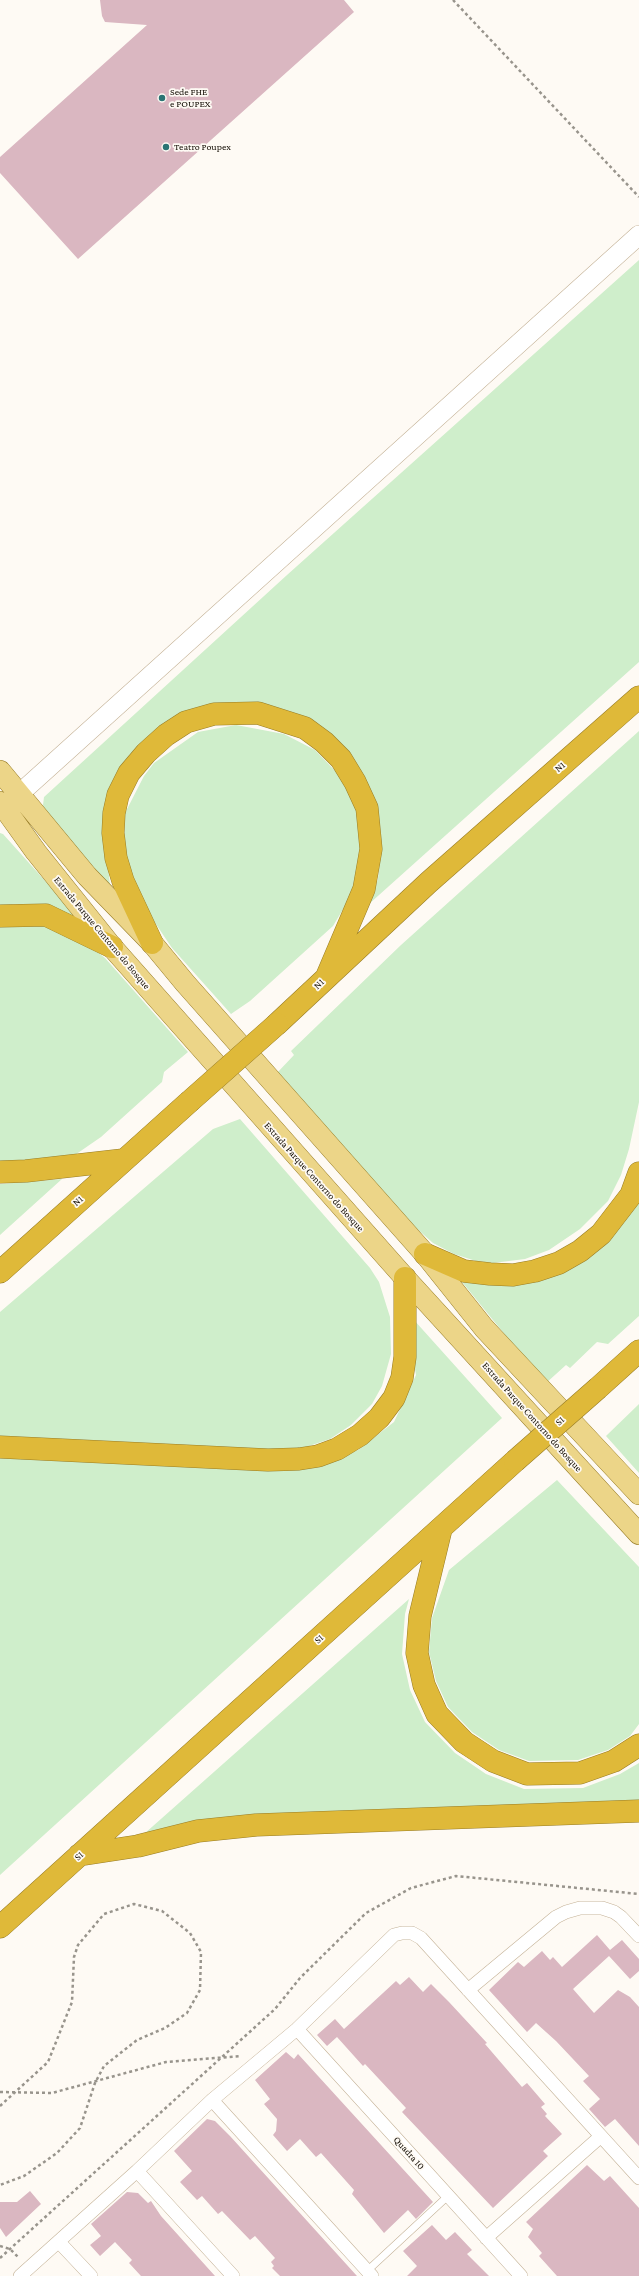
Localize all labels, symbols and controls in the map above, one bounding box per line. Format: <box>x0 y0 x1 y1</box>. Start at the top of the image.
place label: Sede FHE e POUPEX <box>170 86 211 110</box>
marker: Sede FHE e POUPEX <box>157 93 167 103</box>
place label: Teatro Poupex <box>174 141 231 153</box>
marker: Teatro Poupex <box>161 142 171 152</box>
street label: N1 <box>552 759 568 775</box>
street label: Estrada Parque Contorno do Bosque <box>51 874 153 992</box>
street label: N1 <box>311 976 327 992</box>
street label: Estrada Parque Contorno do Bosque <box>262 1120 366 1234</box>
street label: N1 <box>70 1193 86 1209</box>
street label: Estrada Parque Contorno do Bosque <box>480 1360 584 1474</box>
street label: S1 <box>553 1414 567 1428</box>
street label: S1 <box>312 1632 326 1646</box>
street label: S1 <box>72 1849 86 1863</box>
street label: Quadra 10 <box>391 2134 427 2172</box>

